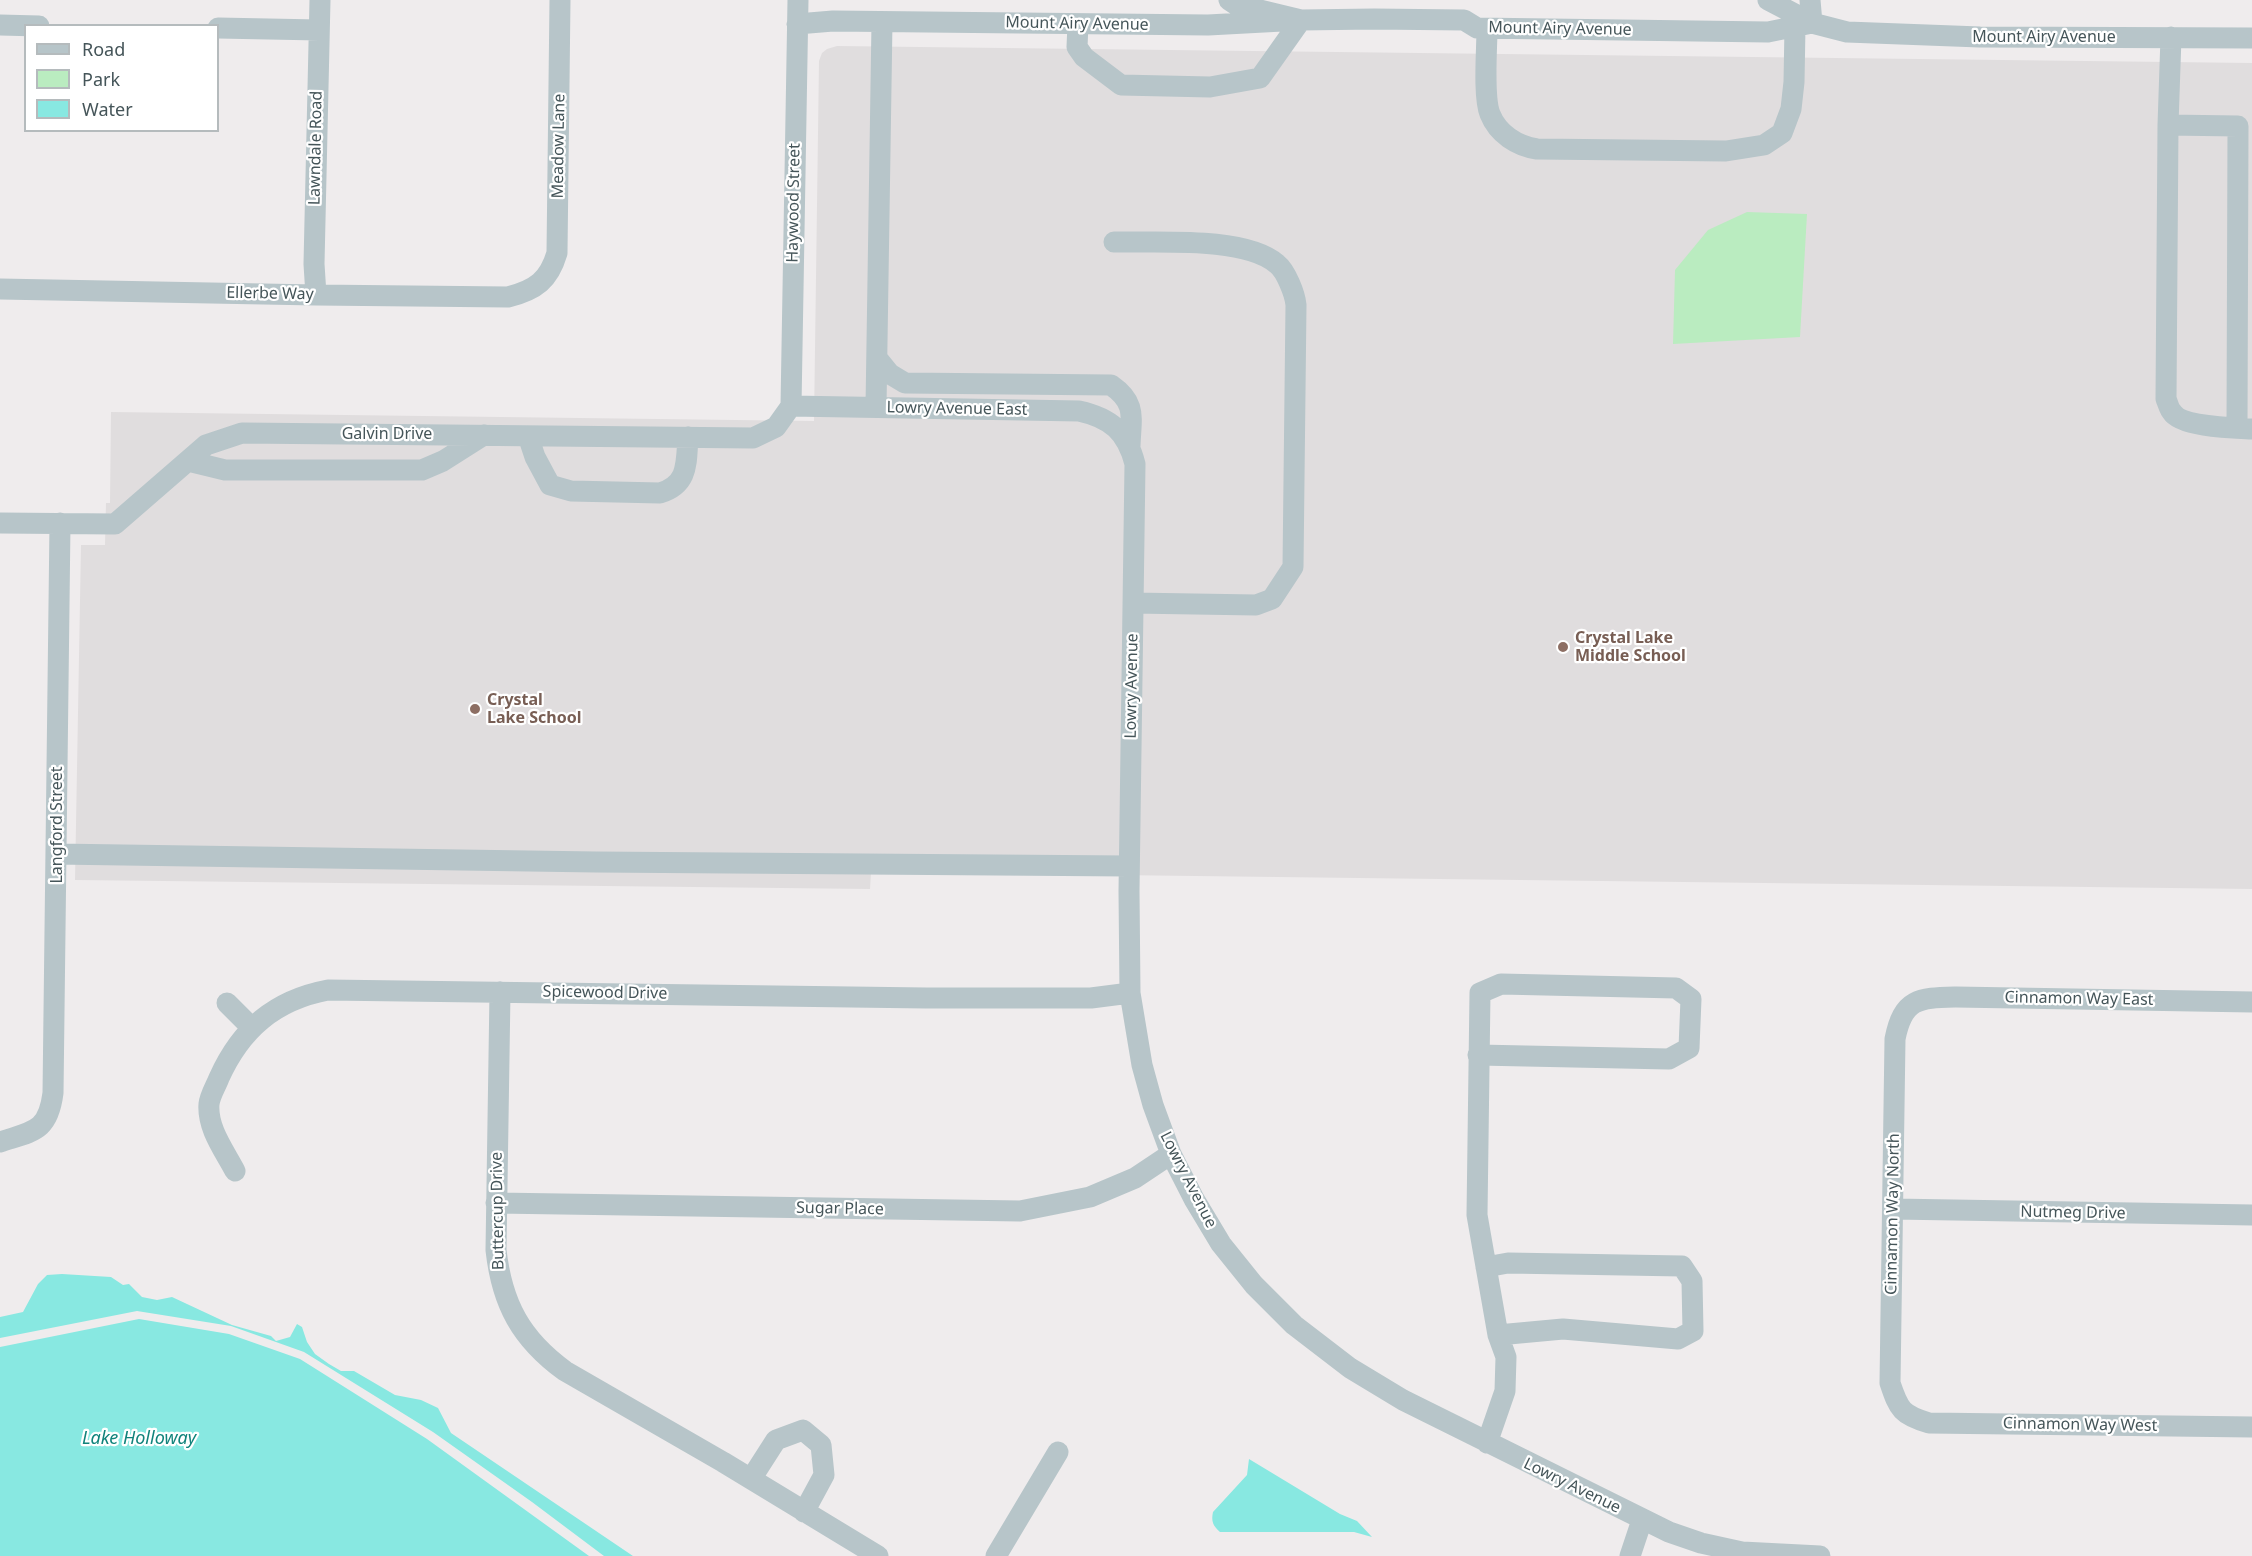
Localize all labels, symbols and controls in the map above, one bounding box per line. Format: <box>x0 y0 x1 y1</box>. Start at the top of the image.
street label: Mount Airy Avenue <box>1005 13 1149 35</box>
street label: Mount Airy Avenue <box>1488 18 1632 40</box>
legend <box>24 24 219 132</box>
street label: Mount Airy Avenue <box>1972 27 2116 47</box>
text: Road <box>82 37 125 61</box>
text: Park <box>82 67 120 91</box>
street label: Lawndale Road <box>305 91 327 205</box>
street label: Meadow Lane <box>548 93 570 199</box>
text: Water <box>82 97 133 121</box>
street label: Haywood Street <box>783 143 805 263</box>
street label: Ellerbe Way <box>226 284 314 304</box>
street label: Lowry Avenue East <box>886 398 1028 420</box>
street label: Galvin Drive <box>342 424 432 444</box>
place label: Crystal Lake Middle School <box>1575 628 1686 666</box>
street label: Lowry Avenue <box>1121 633 1143 739</box>
marker: Crystal Lake Middle School <box>1556 640 1570 654</box>
place label: Crystal Lake School <box>487 690 581 728</box>
marker: Crystal Lake School <box>468 702 482 716</box>
street label: Langford Street <box>47 766 67 884</box>
street label: Spicewood Drive <box>543 982 667 1004</box>
street label: Cinnamon Way East <box>2004 988 2154 1010</box>
street label: Lowry Avenue <box>1156 1129 1220 1231</box>
street label: Cinnamon Way North <box>1882 1133 1904 1295</box>
street label: Buttercup Drive <box>487 1152 509 1270</box>
street label: Sugar Place <box>796 1199 884 1219</box>
street label: Nutmeg Drive <box>2020 1202 2126 1224</box>
street label: Cinnamon Way West <box>2003 1414 2157 1436</box>
water label: Lake Holloway <box>82 1428 196 1450</box>
street label: Lowry Avenue <box>1520 1454 1624 1518</box>

